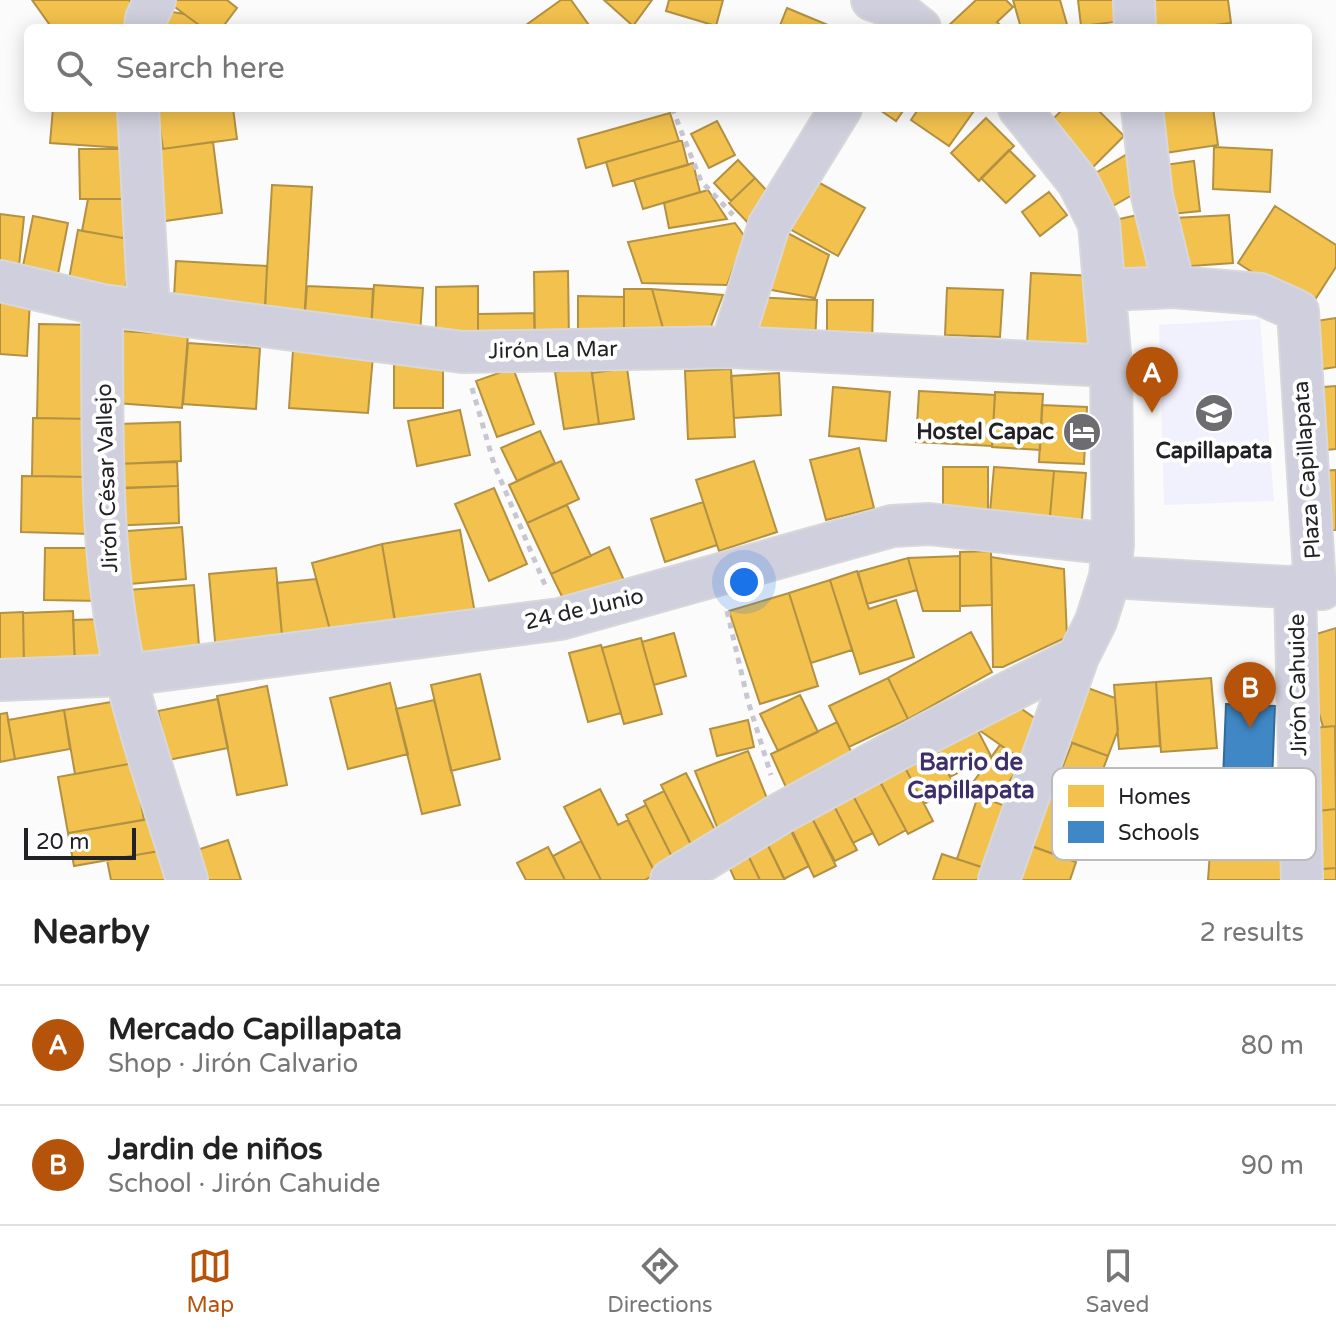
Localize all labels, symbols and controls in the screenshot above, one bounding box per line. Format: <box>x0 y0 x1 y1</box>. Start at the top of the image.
search box <box>24 24 1312 112</box>
icon: search <box>52 46 96 90</box>
text: Search here <box>116 50 285 87</box>
street label: Jirón La Mar <box>488 336 618 364</box>
pin: A <box>1126 347 1178 413</box>
street label: Plaza Capillapata <box>1288 380 1326 560</box>
street label: Jirón César Vallejo <box>91 383 123 573</box>
school or university icon: Capillapata <box>1193 392 1235 434</box>
hotel icon: Hostel Capac <box>1061 411 1103 453</box>
place label: Hostel Capac <box>916 419 1054 445</box>
place label: Capillapata <box>1155 438 1273 464</box>
your location <box>724 562 764 602</box>
street label: 24 de Junio <box>522 583 646 635</box>
street label: Jirón Cahuide <box>1284 614 1312 756</box>
pin: B <box>1224 662 1276 728</box>
district label: Barrio de Capillapata <box>907 748 1035 805</box>
legend <box>1052 768 1316 860</box>
text: Homes <box>1118 784 1191 810</box>
text: Schools <box>1118 820 1199 846</box>
scale bar <box>24 824 136 860</box>
text: 20 m <box>36 829 90 855</box>
text: Nearby <box>32 912 150 953</box>
text: 2 results <box>1199 917 1304 948</box>
text: Mercado Capillapata <box>108 1011 402 1048</box>
text: A <box>48 1030 68 1061</box>
text: 80 m <box>1241 1030 1304 1061</box>
text: Shop · Jirón Calvario <box>108 1048 358 1079</box>
text: Jardin de niños <box>108 1131 323 1168</box>
text: B <box>49 1150 67 1181</box>
text: 90 m <box>1241 1150 1304 1181</box>
text: School · Jirón Cahuide <box>108 1168 380 1199</box>
tab: Map <box>187 1244 234 1318</box>
tab: Directions <box>607 1244 713 1318</box>
tab: Saved <box>1086 1244 1149 1318</box>

